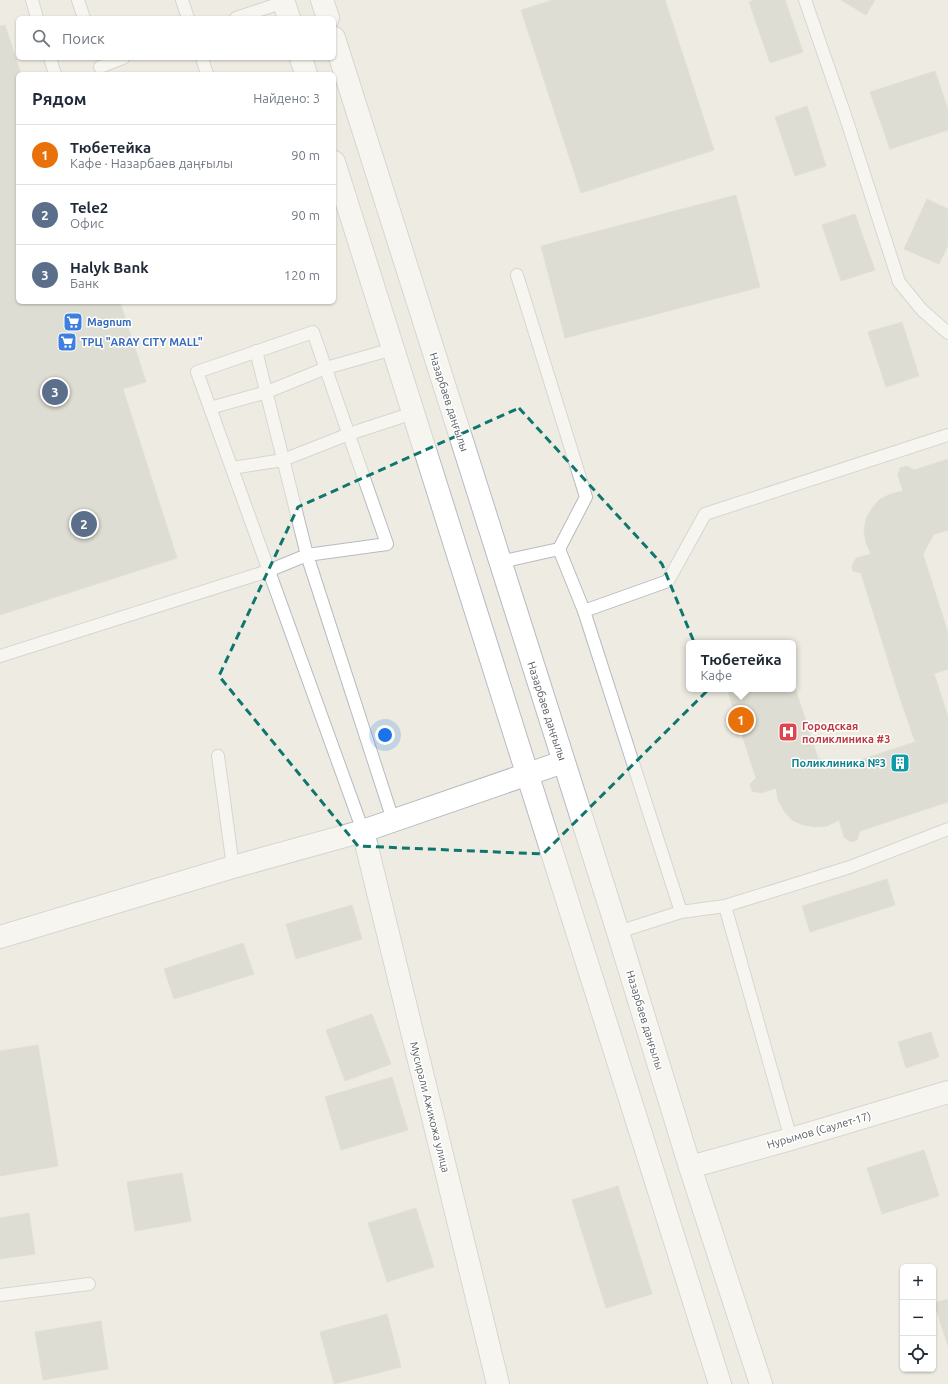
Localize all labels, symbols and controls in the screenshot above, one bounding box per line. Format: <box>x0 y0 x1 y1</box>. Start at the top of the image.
search box <box>16 16 336 60</box>
icon: search <box>30 27 52 49</box>
text: Поиск <box>62 30 105 47</box>
text: Рядом <box>32 89 87 108</box>
text: Найдено: 3 <box>253 91 320 105</box>
text: Тюбетейка <box>70 139 151 156</box>
text: 1 <box>41 148 49 162</box>
text: 90 m <box>291 148 320 162</box>
text: Кафе · Назарбаев даңғылы <box>70 156 233 170</box>
text: Tele2 <box>70 199 108 216</box>
text: 2 <box>41 208 49 222</box>
text: 90 m <box>291 208 320 222</box>
text: Офис <box>70 216 104 230</box>
text: Halyk Bank <box>70 259 149 276</box>
text: 3 <box>41 268 49 282</box>
text: 120 m <box>284 268 320 282</box>
text: Банк <box>70 276 99 290</box>
supermarket icon: Magnum <box>62 311 84 333</box>
place label: Magnum <box>87 316 132 328</box>
supermarket icon: ТРЦ "ARAY CITY MALL" <box>56 331 78 353</box>
place label: ТРЦ "ARAY CITY MALL" <box>81 336 203 348</box>
street label: Назарбаев даңғылы <box>427 351 471 453</box>
pin: 3 <box>42 377 68 407</box>
pin: 2 <box>71 509 97 539</box>
popup <box>686 640 796 692</box>
text: Тюбетейка <box>700 651 782 668</box>
street label: Назарбаев даңғылы <box>525 660 569 762</box>
text: Кафе <box>700 668 732 682</box>
pin: 1 <box>728 705 754 735</box>
place label: Городская поликлиника #3 <box>802 720 890 745</box>
hospital icon: Городская поликлиника #3 <box>777 721 799 743</box>
your location <box>375 725 395 745</box>
building icon: Поликлиника №3 <box>889 752 911 774</box>
place label: Поликлиника №3 <box>792 757 886 769</box>
street label: Назарбаев даңғылы <box>624 969 666 1071</box>
street label: Мусирали Ажикожа улица <box>408 1040 452 1174</box>
street label: Нурымов (Саулет-17) <box>766 1109 873 1152</box>
map controls <box>900 1264 936 1372</box>
button: + <box>900 1264 936 1300</box>
button: − <box>900 1300 936 1336</box>
button: locate <box>900 1336 936 1372</box>

